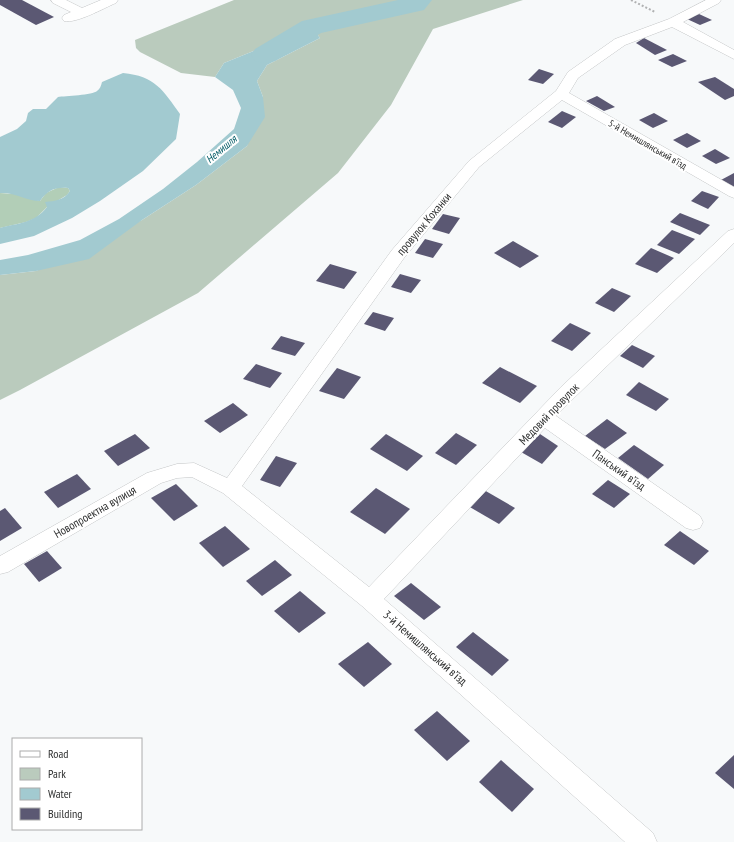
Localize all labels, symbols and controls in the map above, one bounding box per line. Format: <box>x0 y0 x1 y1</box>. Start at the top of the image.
street label: 5-й Немишлянський в’їзд <box>606 117 690 173</box>
water label: Немишля <box>203 131 241 166</box>
street label: провулок Коханки <box>393 189 454 258</box>
street label: Медовий провулок <box>515 379 582 448</box>
street label: Панський в’їзд <box>590 446 649 494</box>
street label: Новопроектна вулиця <box>51 482 139 541</box>
street label: 3-й Немишлянський в’їзд <box>380 607 471 689</box>
legend <box>12 738 142 830</box>
text: Road <box>48 746 68 761</box>
text: Park <box>48 766 66 781</box>
text: Water <box>48 786 73 801</box>
text: Building <box>48 806 83 821</box>

